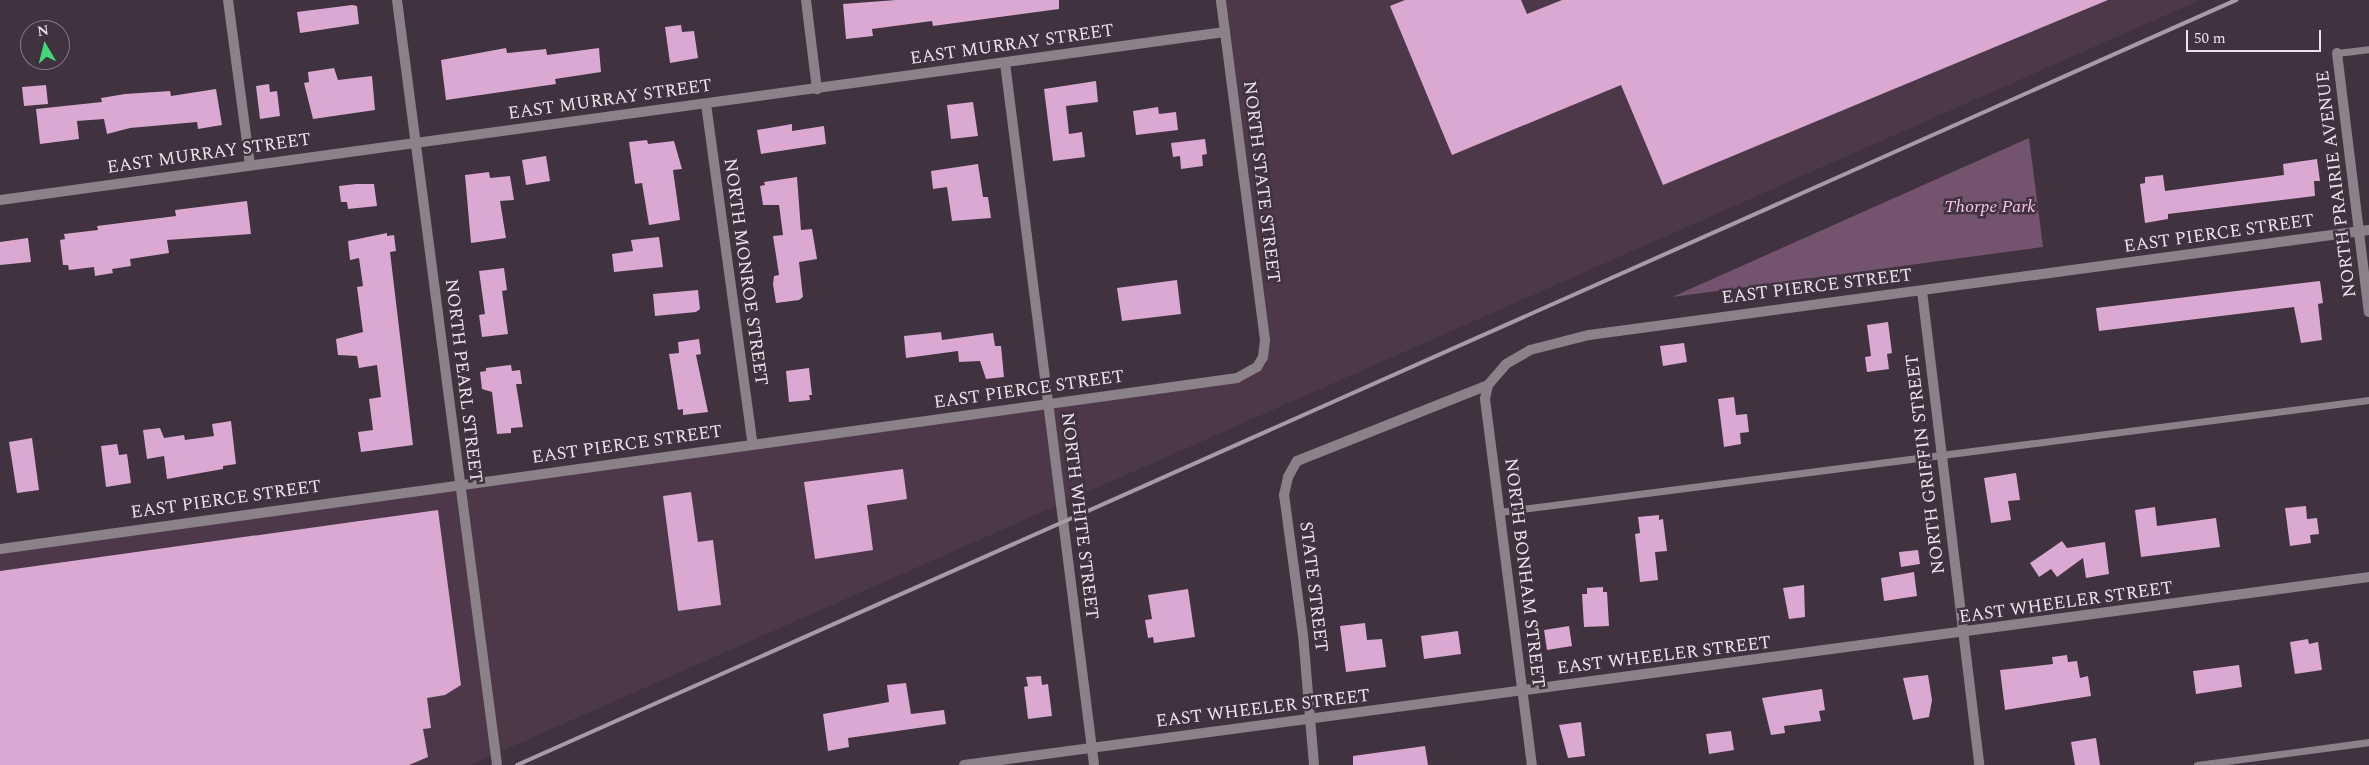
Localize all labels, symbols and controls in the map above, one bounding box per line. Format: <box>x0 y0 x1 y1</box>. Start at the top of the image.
text: N <box>36 19 50 42</box>
north arrow <box>20 20 70 70</box>
street label: EAST MURRAY STREET <box>909 20 1115 70</box>
scale bar <box>2189 20 2324 52</box>
text: 50 m <box>2194 27 2226 50</box>
street label: NORTH PRAIRIE AVENUE <box>2312 69 2362 299</box>
street label: EAST MURRAY STREET <box>507 75 713 125</box>
street label: NORTH STATE STREET <box>1238 80 1284 284</box>
street label: EAST MURRAY STREET <box>106 129 312 179</box>
street label: NORTH MONROE STREET <box>718 157 772 387</box>
park label: Thorpe Park <box>1944 196 2036 218</box>
street label: EAST PIERCE STREET <box>2122 210 2316 258</box>
street label: EAST PIERCE STREET <box>1720 265 1914 309</box>
street label: NORTH PEARL STREET <box>440 278 486 484</box>
street label: NORTH GRIFFIN STREET <box>1902 353 1950 575</box>
street label: EAST PIERCE STREET <box>932 366 1126 414</box>
street label: NORTH WHITE STREET <box>1056 411 1102 621</box>
street label: EAST PIERCE STREET <box>530 421 724 469</box>
street label: NORTH BONHAM STREET <box>1499 457 1549 689</box>
street label: EAST PIERCE STREET <box>129 476 323 524</box>
street label: STATE STREET <box>1294 520 1332 654</box>
street label: EAST WHEELER STREET <box>1958 577 2174 629</box>
street label: EAST WHEELER STREET <box>1556 632 1772 680</box>
street label: EAST WHEELER STREET <box>1155 685 1371 733</box>

